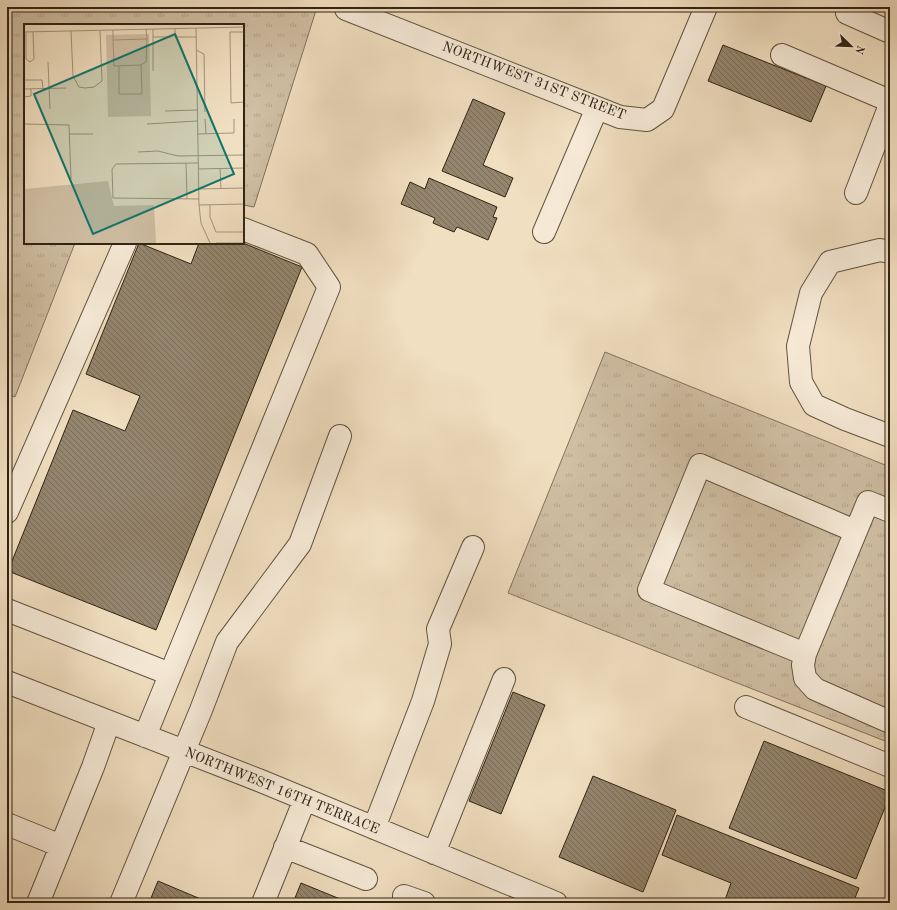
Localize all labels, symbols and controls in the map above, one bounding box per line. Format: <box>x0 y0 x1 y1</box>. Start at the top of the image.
inset map <box>24 24 244 244</box>
north arrow <box>831 26 871 66</box>
street label: NORTHWEST 31ST STREET <box>440 39 628 123</box>
text: N <box>852 43 866 56</box>
street label: NORTHWEST 16TH TERRACE <box>183 745 381 837</box>

